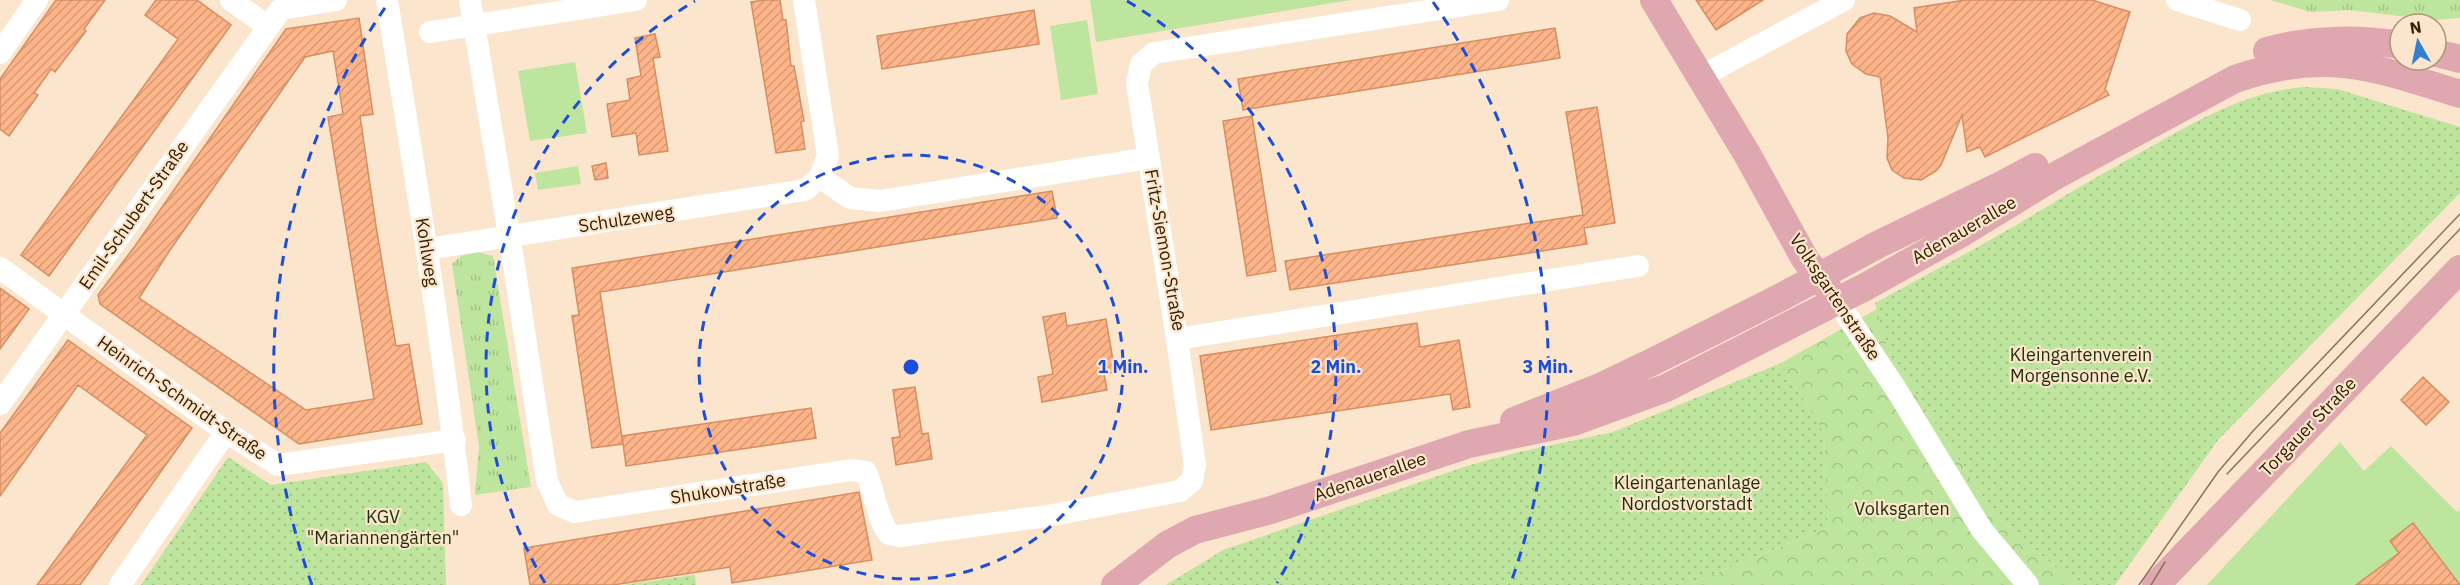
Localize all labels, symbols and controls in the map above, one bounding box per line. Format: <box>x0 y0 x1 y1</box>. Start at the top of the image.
north arrow <box>2388 12 2448 72</box>
text: N <box>2408 16 2423 38</box>
street label: Emil-Schubert-Straße <box>74 136 194 294</box>
street label: Fritz-Siemon-Straße <box>1140 167 1191 333</box>
street label: Adenauerallee <box>1907 190 2020 269</box>
street label: Schulzeweg <box>577 200 676 237</box>
street label: Kohlweg <box>411 216 444 288</box>
street label: Volksgartenstraße <box>1785 229 1886 365</box>
street label: Heinrich-Schmidt-Straße <box>93 330 272 465</box>
park label: Kleingartenverein Morgensonne e.V. <box>2010 343 2152 387</box>
text: 1 Min. <box>1097 355 1149 378</box>
text: 2 Min. <box>1310 355 1362 378</box>
text: 3 Min. <box>1522 355 1574 378</box>
centre of rings <box>901 357 921 377</box>
street label: Torgauer Straße <box>2254 372 2361 481</box>
street label: Adenauerallee <box>1311 447 1429 507</box>
street label: Shukowstraße <box>669 468 787 509</box>
park label: Kleingartenanlage Nordostvorstadt <box>1614 471 1760 515</box>
park label: Volksgarten <box>1854 497 1950 520</box>
park label: KGV "Mariannengärten" <box>307 505 459 549</box>

